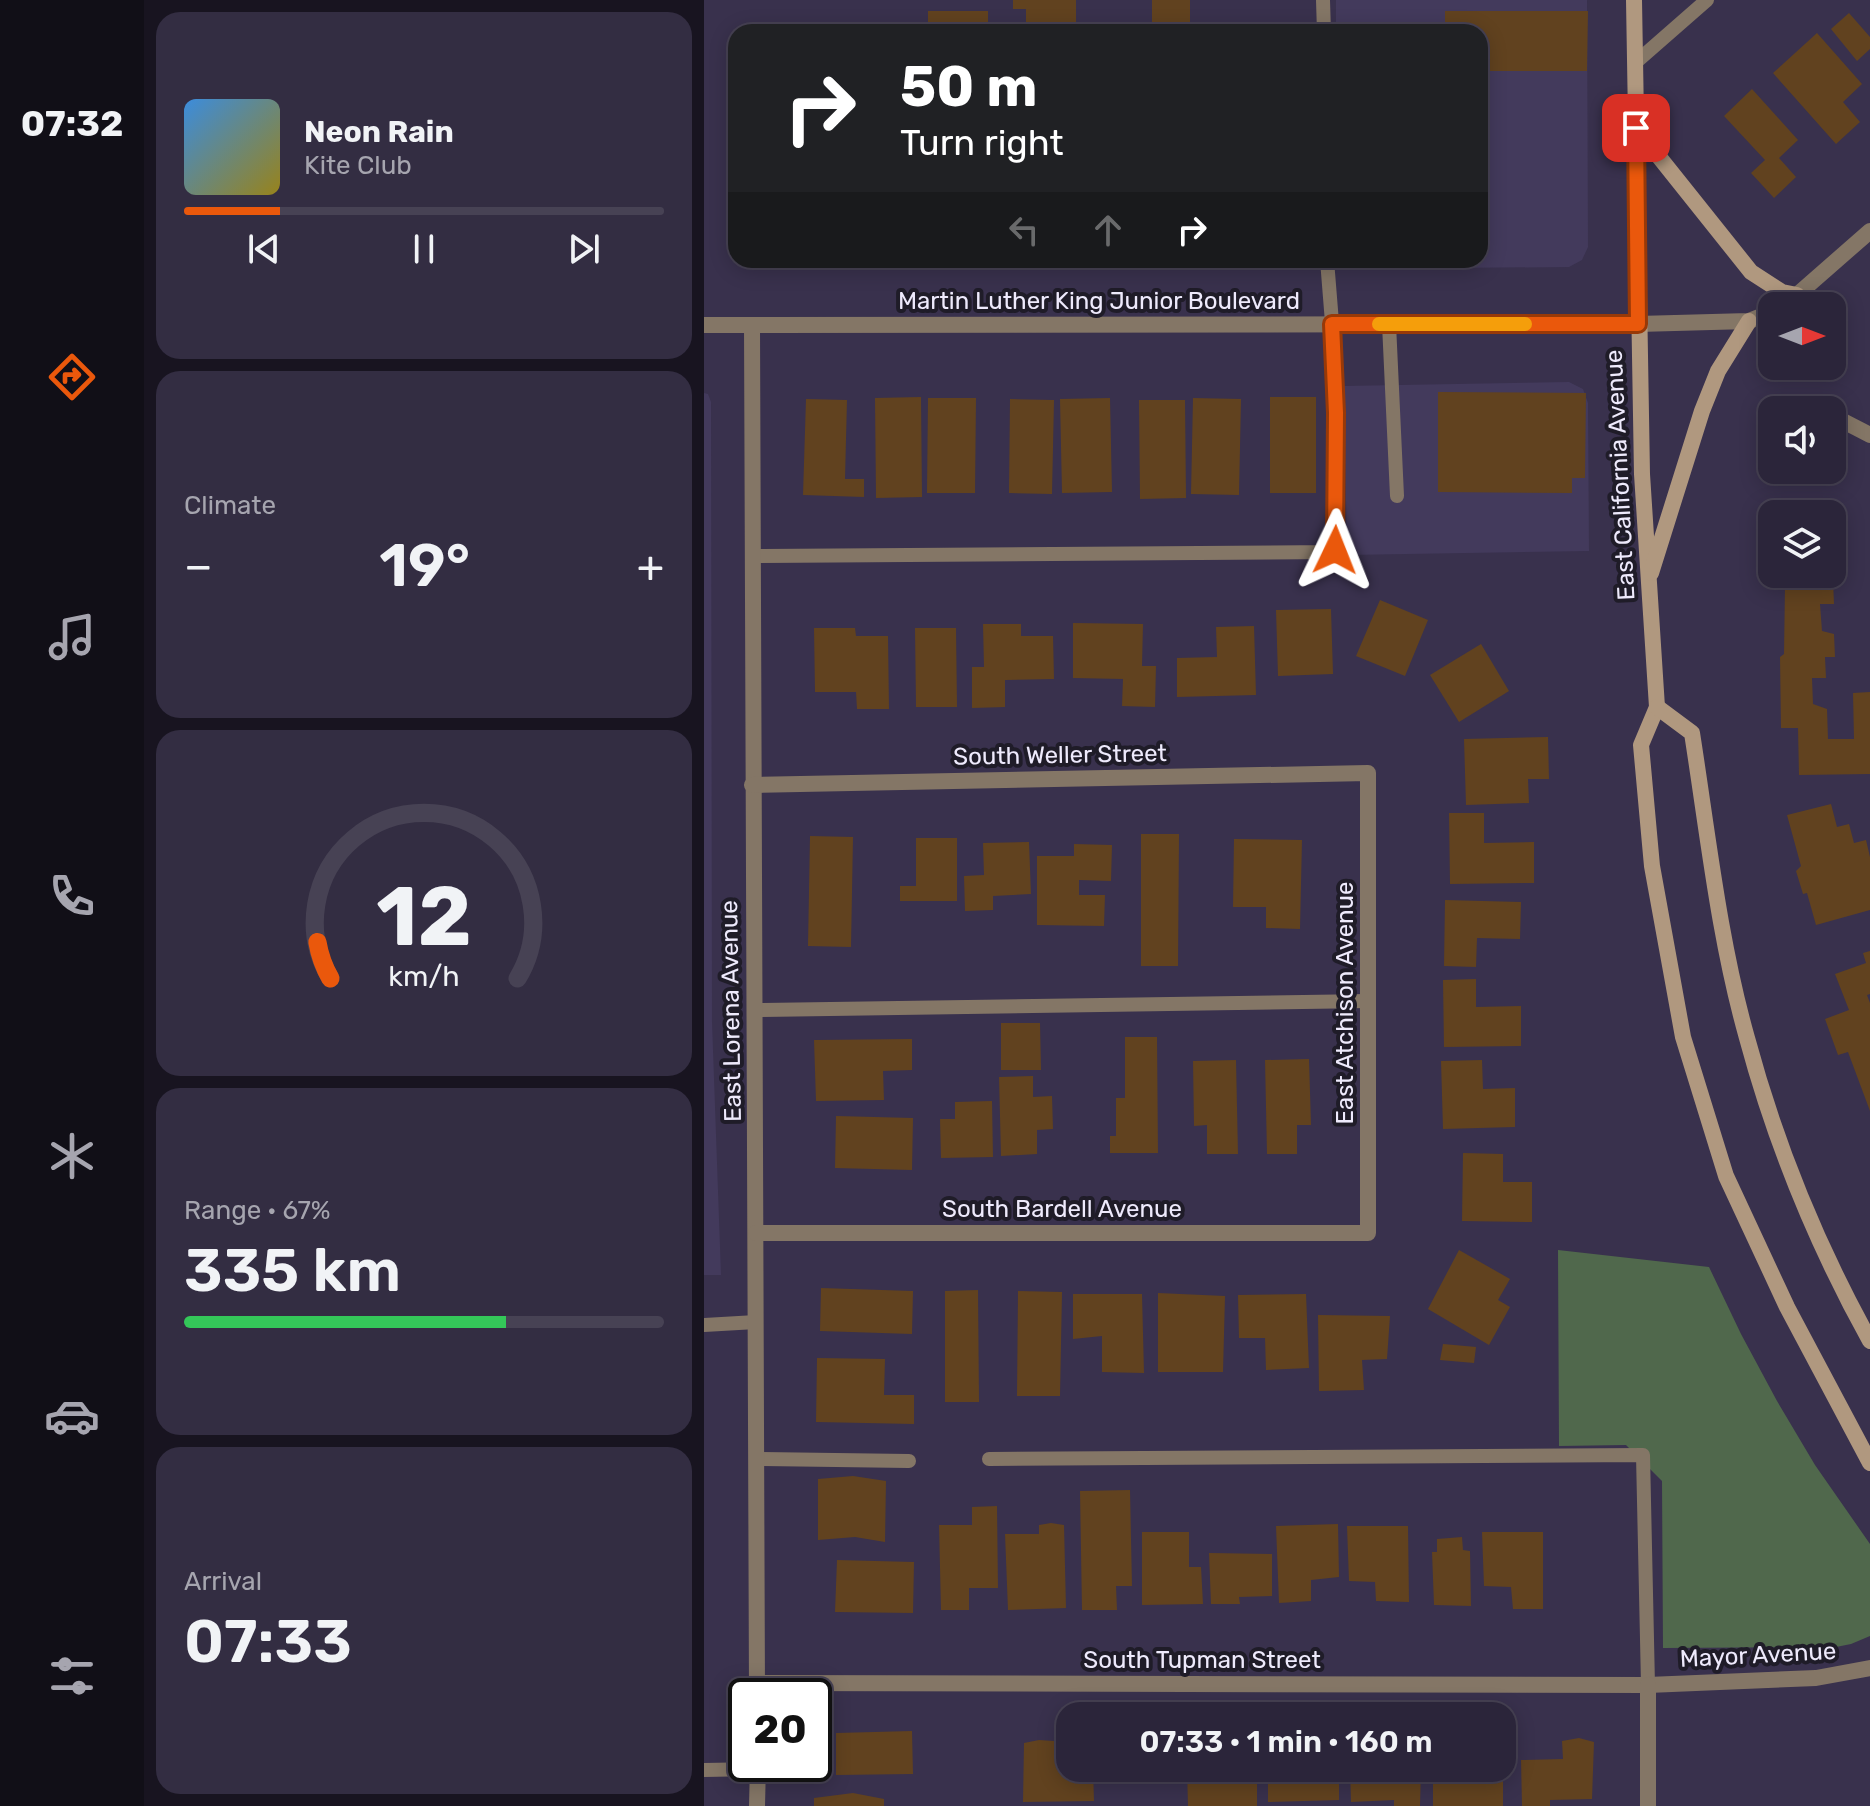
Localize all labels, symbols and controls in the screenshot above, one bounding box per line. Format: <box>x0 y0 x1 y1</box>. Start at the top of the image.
text: 50 m <box>900 54 1037 120</box>
icon: right <box>768 56 872 160</box>
pin <box>1602 94 1670 162</box>
text: 07:32 <box>21 102 123 145</box>
icon: arrive <box>1614 106 1658 150</box>
text: Neon Rain <box>304 114 454 150</box>
text: Turn right <box>900 121 1064 164</box>
text: Kite Club <box>304 150 412 181</box>
icon: left <box>1002 208 1046 252</box>
icon: ahead <box>1086 208 1130 252</box>
icon: right <box>1170 208 1214 252</box>
icon: previous <box>242 227 286 271</box>
icon: pause <box>402 227 446 271</box>
icon: next <box>562 227 606 271</box>
street label: Martin Luther King Junior Boulevard <box>898 287 1300 315</box>
north arrow <box>1758 292 1846 380</box>
map controls <box>1758 292 1846 588</box>
icon: directions <box>44 349 100 405</box>
street label: East California Avenue <box>1599 349 1641 601</box>
button: sound <box>1758 396 1846 484</box>
text: Climate <box>184 490 276 521</box>
button: layers <box>1758 500 1846 588</box>
position arrow <box>1293 508 1377 592</box>
text: 19° <box>379 530 470 601</box>
text: − <box>184 540 213 592</box>
text: + <box>637 540 664 592</box>
icon: music <box>44 609 100 665</box>
street label: South Weller Street <box>953 739 1167 771</box>
text: 12 <box>376 867 472 966</box>
icon: phone <box>44 868 100 924</box>
street label: East Atchison Avenue <box>1331 882 1359 1125</box>
street label: East Lorena Avenue <box>715 900 747 1122</box>
text: km/h <box>388 959 460 993</box>
icon: climate <box>44 1128 100 1184</box>
text: Range · 67% <box>184 1195 331 1226</box>
street label: South Bardell Avenue <box>942 1195 1182 1223</box>
text: 335 km <box>184 1235 401 1306</box>
icon: car <box>44 1388 100 1444</box>
text: Arrival <box>184 1566 262 1597</box>
text: 07:33 <box>184 1606 352 1677</box>
street label: Mayor Avenue <box>1679 1637 1837 1673</box>
street label: South Tupman Street <box>1083 1646 1321 1674</box>
icon: filters <box>44 1648 100 1704</box>
speed limit sign: 20 <box>728 1678 832 1782</box>
text: 07:33 · 1 min · 160 m <box>1139 1724 1433 1760</box>

